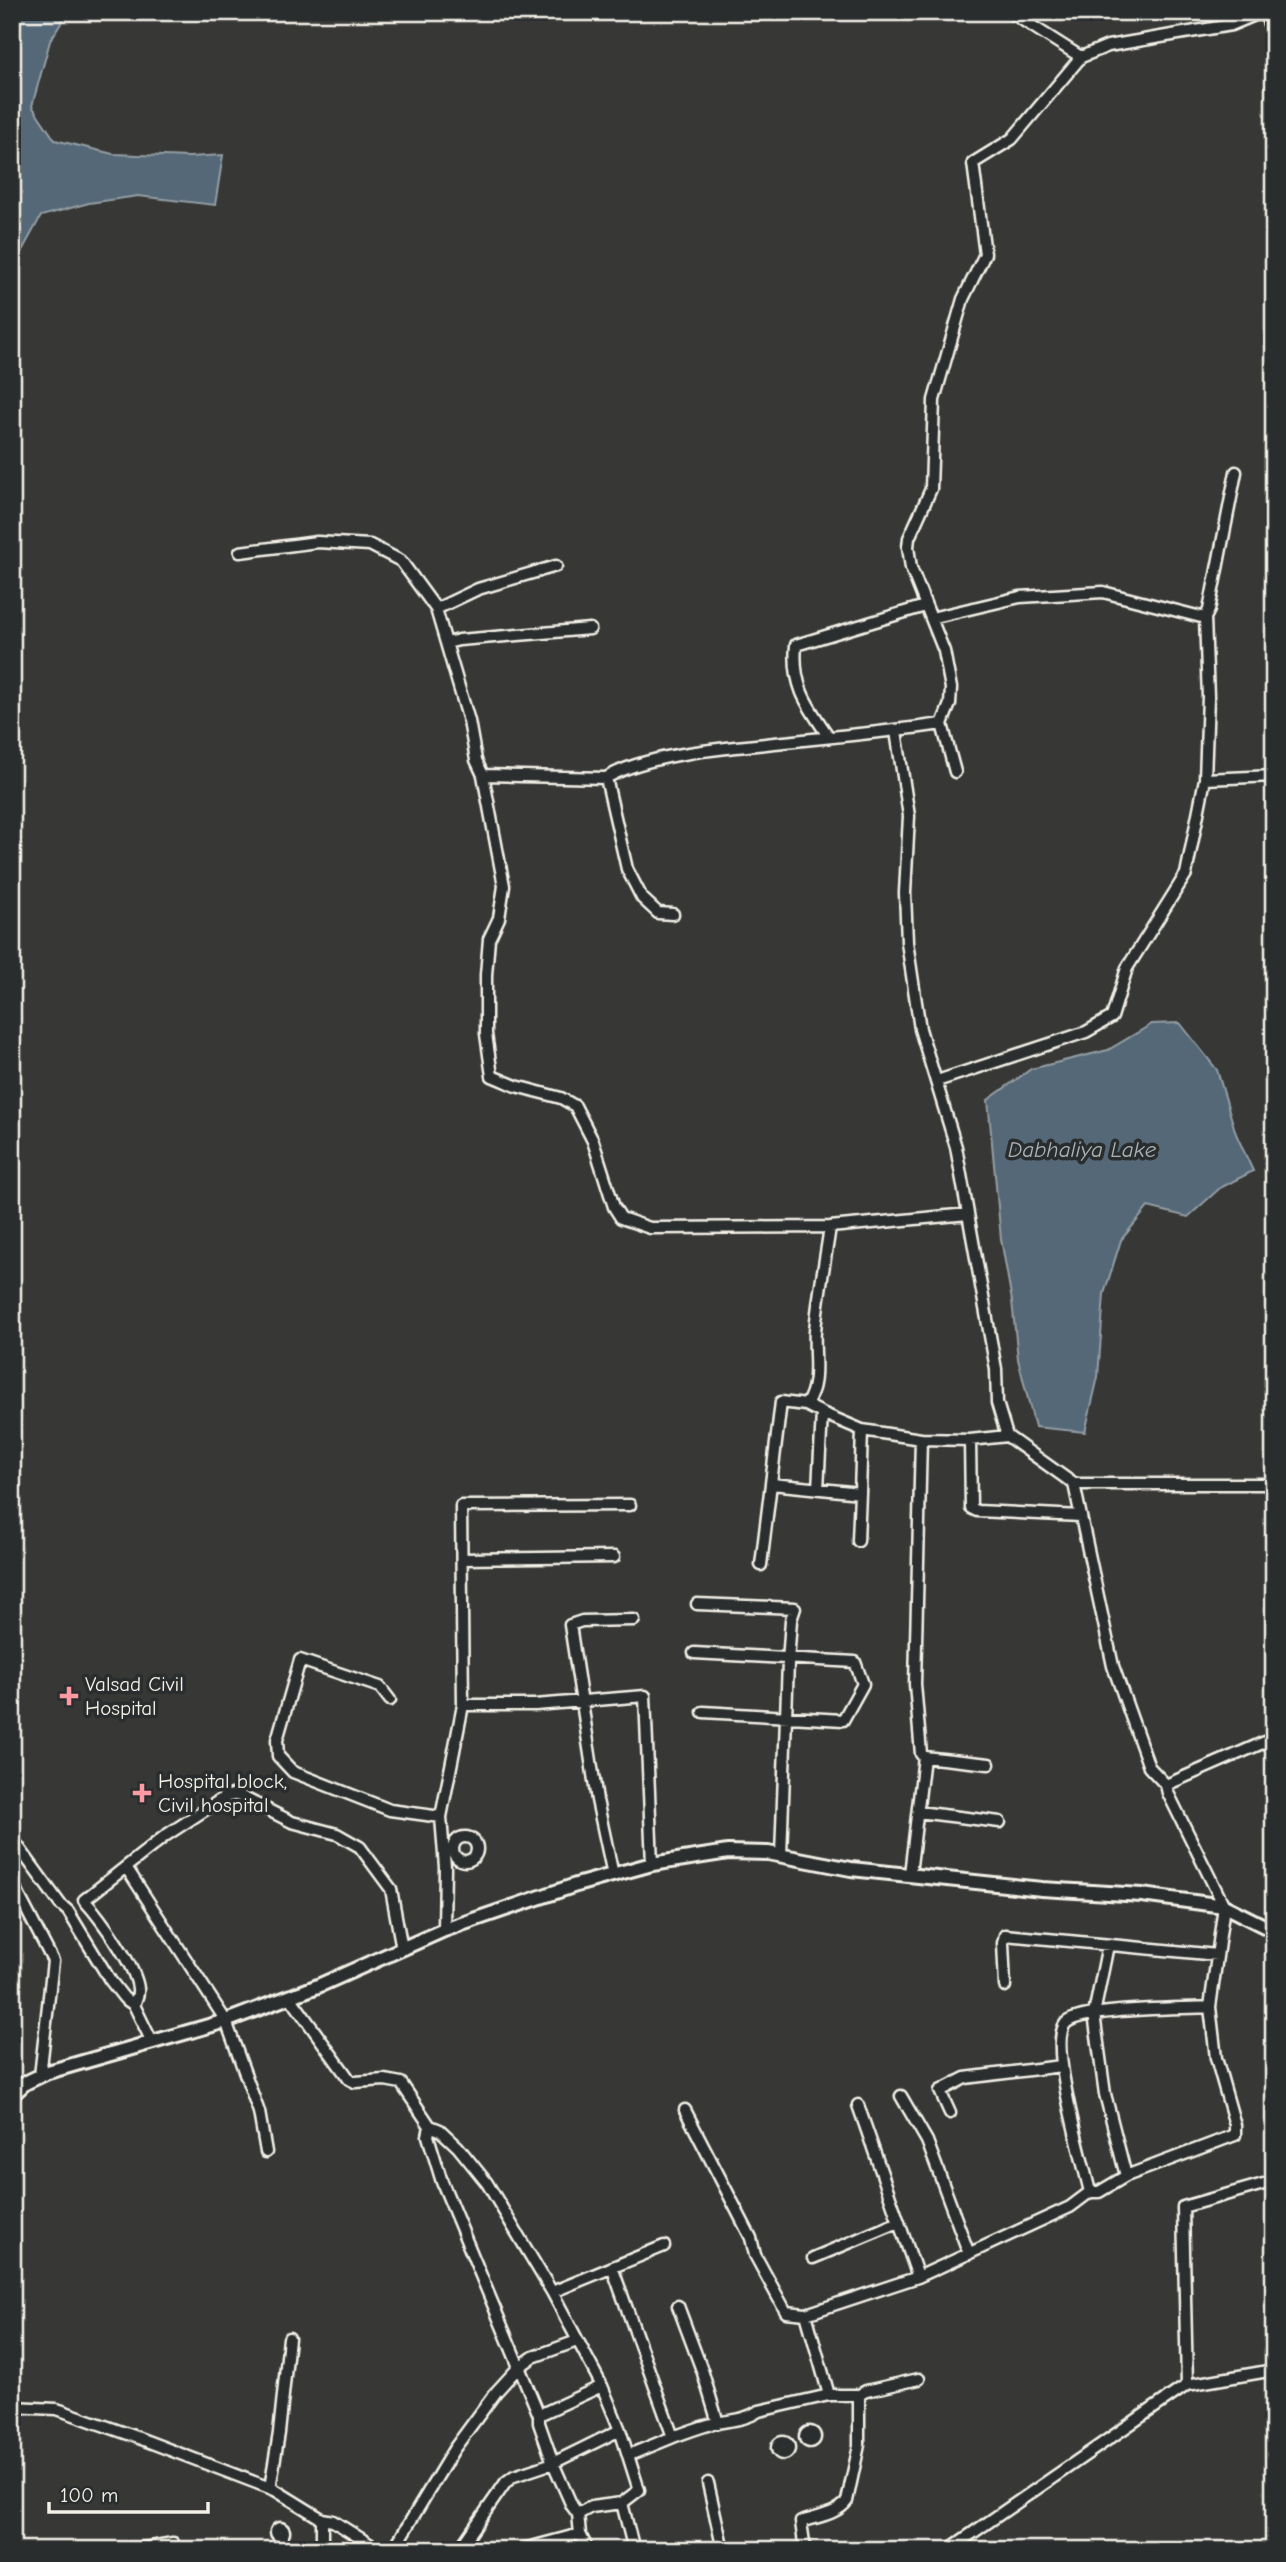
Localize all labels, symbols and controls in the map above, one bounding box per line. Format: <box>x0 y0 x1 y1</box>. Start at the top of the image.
water label: Dabhaliya Lake <box>1008 1136 1157 1163</box>
place label: Valsad Civil Hospital <box>85 1672 184 1720</box>
marker: Valsad Civil Hospital <box>59 1686 79 1706</box>
place label: Hospital block, Civil hospital <box>158 1769 287 1817</box>
marker: Hospital block, Civil hospital <box>132 1783 152 1803</box>
scale bar <box>49 2471 208 2515</box>
text: 100 m <box>60 2483 118 2507</box>

